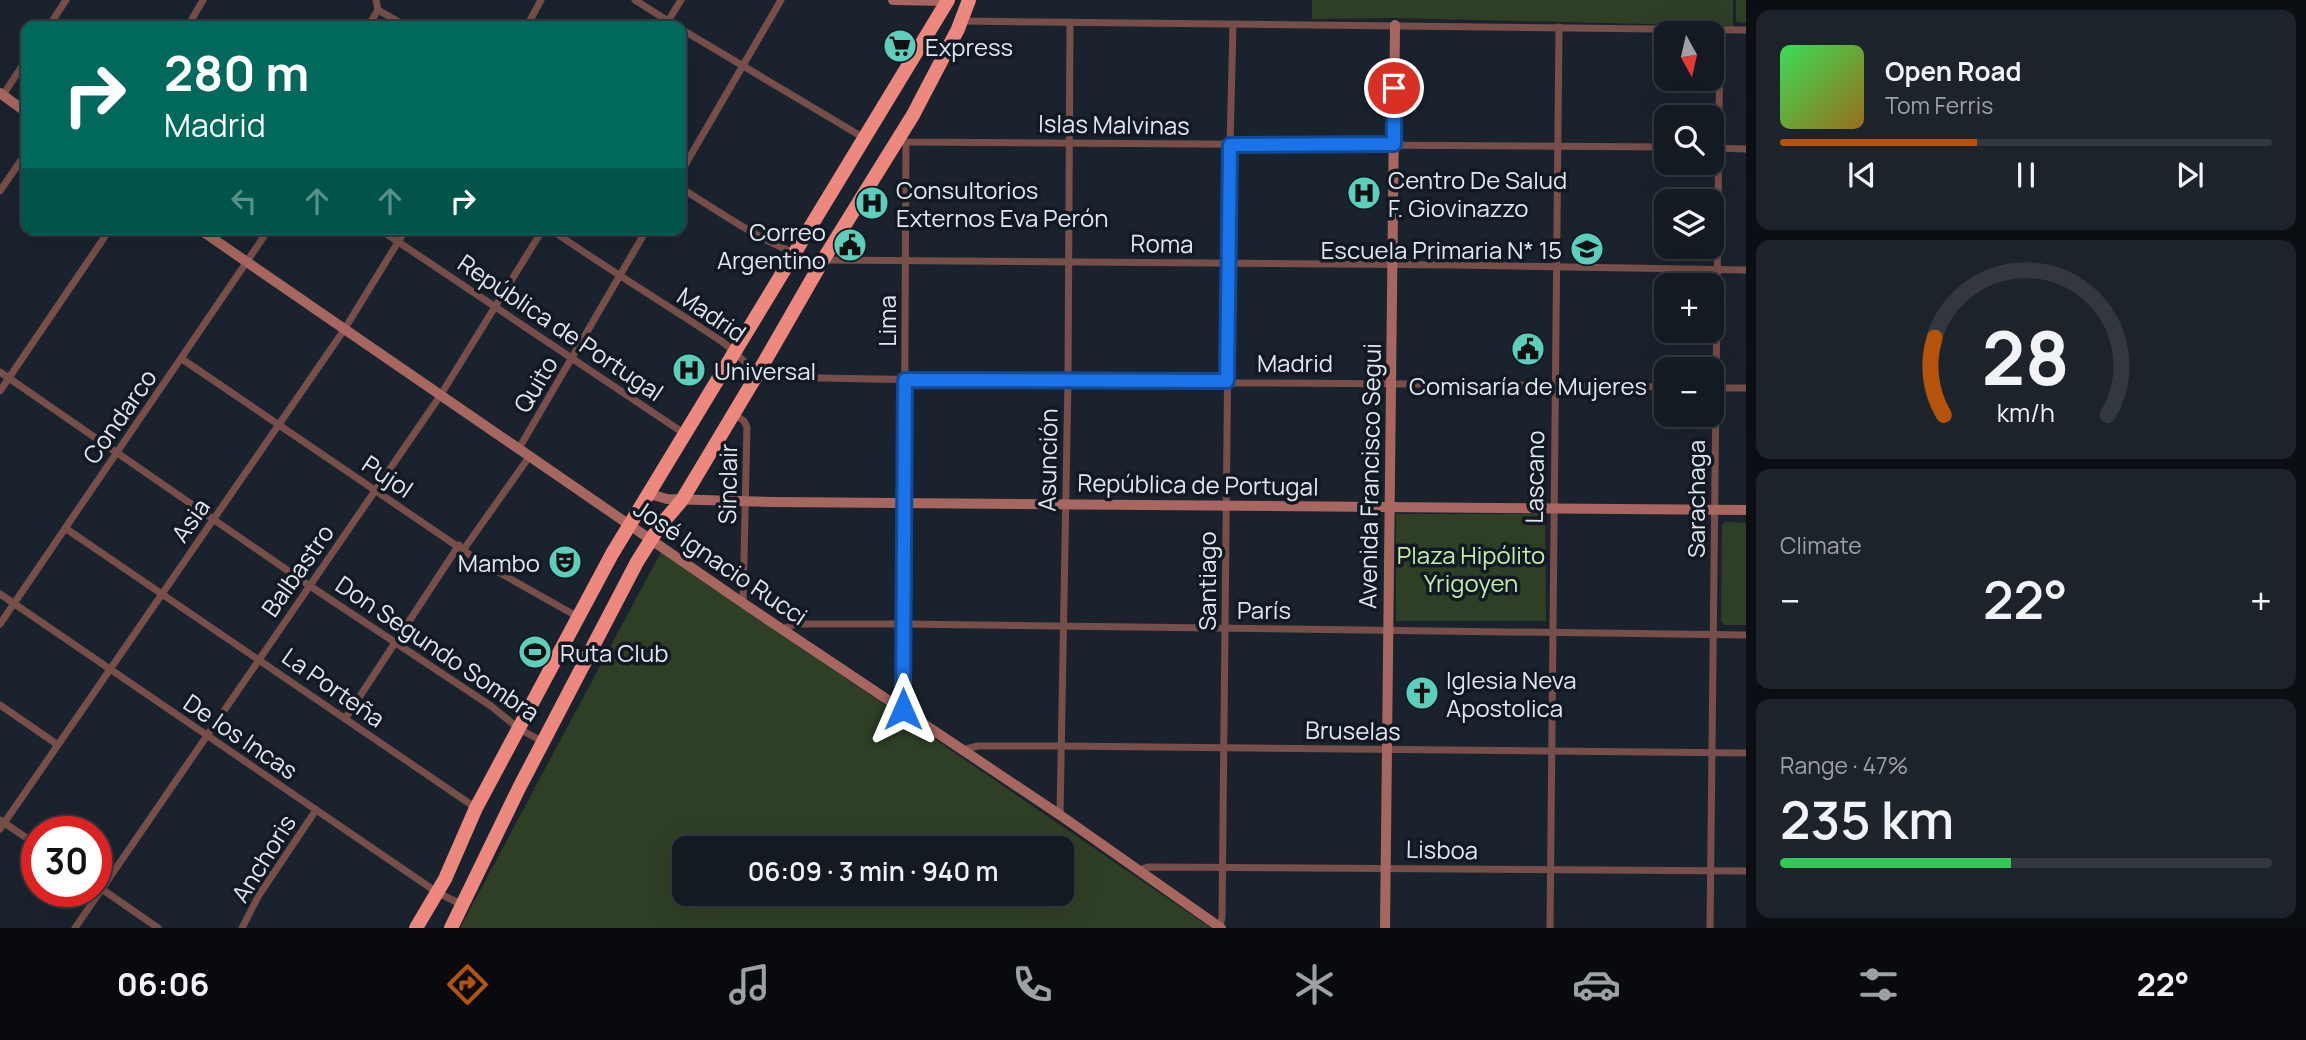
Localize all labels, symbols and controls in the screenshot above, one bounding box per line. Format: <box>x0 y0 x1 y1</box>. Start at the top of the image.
north arrow <box>1654 21 1724 91</box>
map controls <box>1654 21 1724 427</box>
supermarket icon: Express <box>881 27 919 65</box>
place label: Express <box>925 30 1013 63</box>
text: 280 m <box>164 39 309 106</box>
icon: right <box>49 49 140 140</box>
text: Open Road <box>1885 53 2021 89</box>
pin <box>1364 58 1424 118</box>
icon: arrive <box>1375 69 1413 107</box>
text: Tom Ferris <box>1885 89 1993 121</box>
text: Madrid <box>164 103 266 147</box>
button: search <box>1654 105 1724 175</box>
street label: Islas Malvinas <box>1038 106 1190 142</box>
icon: previous <box>1843 156 1881 194</box>
icon: pause <box>2007 156 2045 194</box>
icon: next <box>2171 156 2209 194</box>
place label: Centro De Salud F. Giovinazzo <box>1388 163 1567 224</box>
place label: Consultorios Externos Eva Perón <box>896 173 1108 234</box>
hospital icon: Centro De Salud F. Giovinazzo <box>1345 174 1383 212</box>
icon: left <box>225 182 263 220</box>
icon: ahead <box>298 182 336 220</box>
icon: ahead <box>371 182 409 220</box>
icon: right <box>444 182 482 220</box>
hospital icon: Consultorios Externos Eva Perón <box>853 184 891 222</box>
button: layers <box>1654 189 1724 259</box>
place label: Correo Argentino <box>717 215 826 276</box>
public building icon: Correo Argentino <box>831 226 869 264</box>
street label: Roma <box>1130 226 1194 260</box>
school or university icon: Escuela Primaria N* 15 <box>1568 230 1606 268</box>
place label: Escuela Primaria N* 15 <box>1321 233 1562 266</box>
street label: República de Portugal <box>452 246 670 408</box>
button: + <box>1654 273 1724 343</box>
street label: Madrid <box>671 279 753 349</box>
street label: Lima <box>870 295 903 347</box>
text: 28 <box>1982 308 2070 408</box>
public building icon: Comisaría de Mujeres <box>1509 330 1547 368</box>
street label: Avenida Francisco Segui <box>1350 343 1388 609</box>
street label: Madrid <box>1257 346 1333 379</box>
street label: Quito <box>505 350 565 418</box>
hospital icon: Universal <box>670 351 708 389</box>
place label: Universal <box>714 354 816 387</box>
button: − <box>1654 357 1724 427</box>
street label: Condarco <box>74 362 164 470</box>
place label: Comisaría de Mujeres <box>1409 369 1647 402</box>
text: km/h <box>1997 395 2055 430</box>
street label: Asunción <box>1030 408 1064 512</box>
street label: Lascano <box>1517 430 1551 524</box>
street label: Sarachaga <box>1679 440 1712 558</box>
street label: Sinclair <box>710 443 744 525</box>
street label: Pujol <box>356 447 420 505</box>
street label: República de Portugal <box>1077 465 1319 503</box>
street label: Asia <box>163 491 217 549</box>
street label: José Ignacio Rucci <box>628 492 814 632</box>
street label: Balbastro <box>253 517 341 623</box>
text: Climate <box>1780 529 1862 561</box>
street label: Santiago <box>1190 531 1223 631</box>
park label: Plaza Hipólito Yrigoyen <box>1397 538 1545 599</box>
theatre icon: Mambo <box>546 543 584 581</box>
place label: Mambo <box>458 546 540 579</box>
text: 22° <box>1983 564 2068 635</box>
street label: Don Segundo Sombra <box>330 567 546 729</box>
text: − <box>1780 574 1801 626</box>
text: + <box>2250 574 2272 626</box>
street label: París <box>1237 593 1291 626</box>
sports icon: Ruta Club <box>516 633 554 671</box>
place label: Ruta Club <box>560 636 668 669</box>
street label: La Porteña <box>276 640 392 734</box>
place label: Iglesia Neva Apostolica <box>1446 663 1577 724</box>
position arrow <box>866 672 940 746</box>
church icon: Iglesia Neva Apostolica <box>1403 674 1441 712</box>
street label: De los Incas <box>177 686 305 786</box>
street label: Bruselas <box>1305 713 1401 747</box>
text: Range · 47% <box>1780 749 1908 781</box>
text: 235 km <box>1780 784 1954 855</box>
street label: Anchoris <box>223 808 303 908</box>
speed limit sign: 30 <box>21 816 112 907</box>
street label: Lisboa <box>1406 832 1478 866</box>
text: 06:09 · 3 min · 940 m <box>748 853 998 889</box>
icon: directions <box>443 960 492 1009</box>
icon: music <box>725 960 774 1009</box>
icon: phone <box>1008 960 1057 1009</box>
icon: climate <box>1290 960 1339 1009</box>
icon: car <box>1572 960 1621 1009</box>
icon: filters <box>1854 960 1903 1009</box>
text: 06:06 <box>117 962 210 1006</box>
text: 22° <box>2137 962 2189 1006</box>

